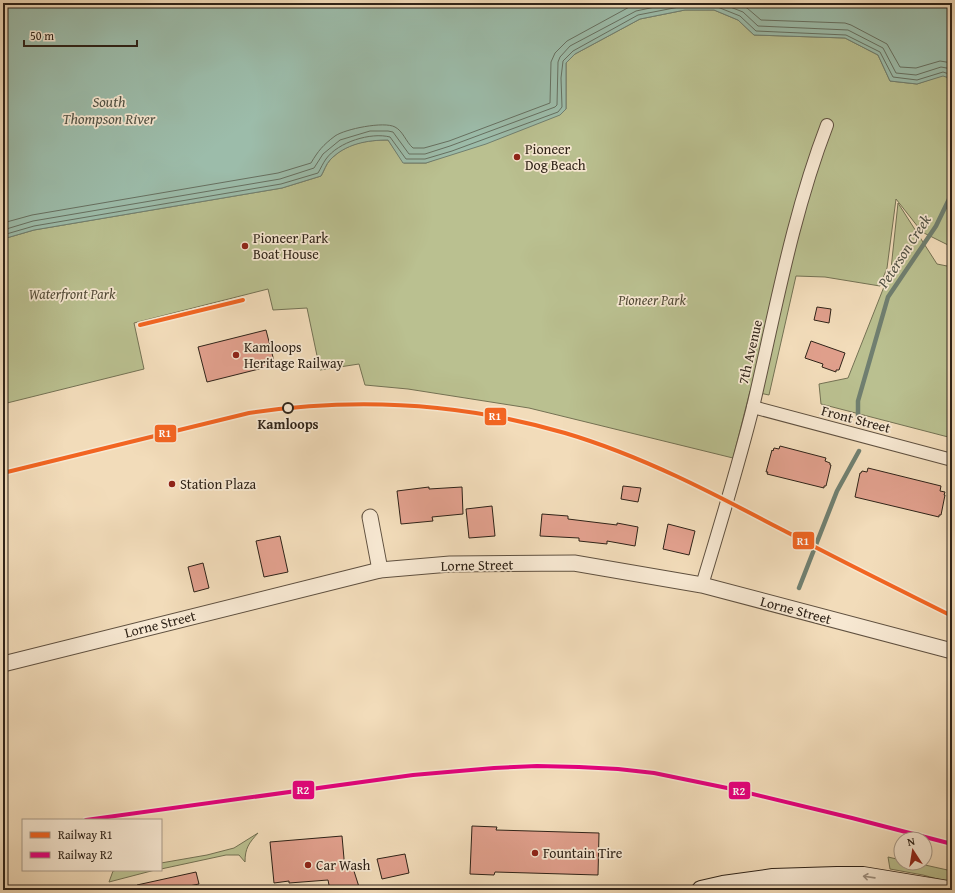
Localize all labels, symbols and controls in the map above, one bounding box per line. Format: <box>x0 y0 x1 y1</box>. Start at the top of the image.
scale bar <box>24 22 137 48</box>
text: 50 m <box>30 27 54 44</box>
water label: South Thompson River <box>63 91 156 129</box>
place label: Pioneer Dog Beach <box>525 139 586 175</box>
marker: Pioneer Dog Beach <box>512 152 522 162</box>
water label: Peterson Creek <box>872 210 936 293</box>
place label: Pioneer Park Boat House <box>253 228 329 264</box>
marker: Pioneer Park Boat House <box>240 241 250 251</box>
park label: Waterfront Park <box>29 284 116 304</box>
park label: Pioneer Park <box>617 290 686 310</box>
street label: 7th Avenue <box>733 317 767 386</box>
place label: Kamloops Heritage Railway <box>244 337 344 373</box>
marker: Kamloops Heritage Railway <box>231 350 241 360</box>
street label: Front Street <box>819 400 893 438</box>
marker: Kamloops <box>282 402 294 414</box>
line badge: R1 <box>484 407 507 426</box>
text: R1 <box>489 408 502 424</box>
place label: Kamloops <box>257 414 319 434</box>
line badge: R1 <box>154 424 177 443</box>
text: R1 <box>159 425 172 441</box>
place label: Station Plaza <box>180 474 257 494</box>
marker: Station Plaza <box>167 479 177 489</box>
line badge: R1 <box>792 531 815 550</box>
text: R1 <box>797 533 810 549</box>
street label: Lorne Street <box>440 554 514 576</box>
street label: Lorne Street <box>758 591 834 629</box>
street label: Lorne Street <box>122 605 198 642</box>
line badge: R2 <box>292 780 315 800</box>
line badge: R2 <box>728 781 751 800</box>
text: R2 <box>297 782 310 798</box>
text: R2 <box>733 783 746 799</box>
legend <box>22 819 162 871</box>
text: Railway R1 <box>58 826 113 843</box>
north arrow <box>893 831 933 871</box>
text: N <box>906 832 917 850</box>
place label: Fountain Tire <box>543 843 623 863</box>
text: Railway R2 <box>58 846 113 863</box>
marker: Fountain Tire <box>530 848 540 858</box>
place label: Car Wash <box>316 855 371 875</box>
marker: Car Wash <box>303 860 313 870</box>
one-way arrow <box>862 873 875 881</box>

